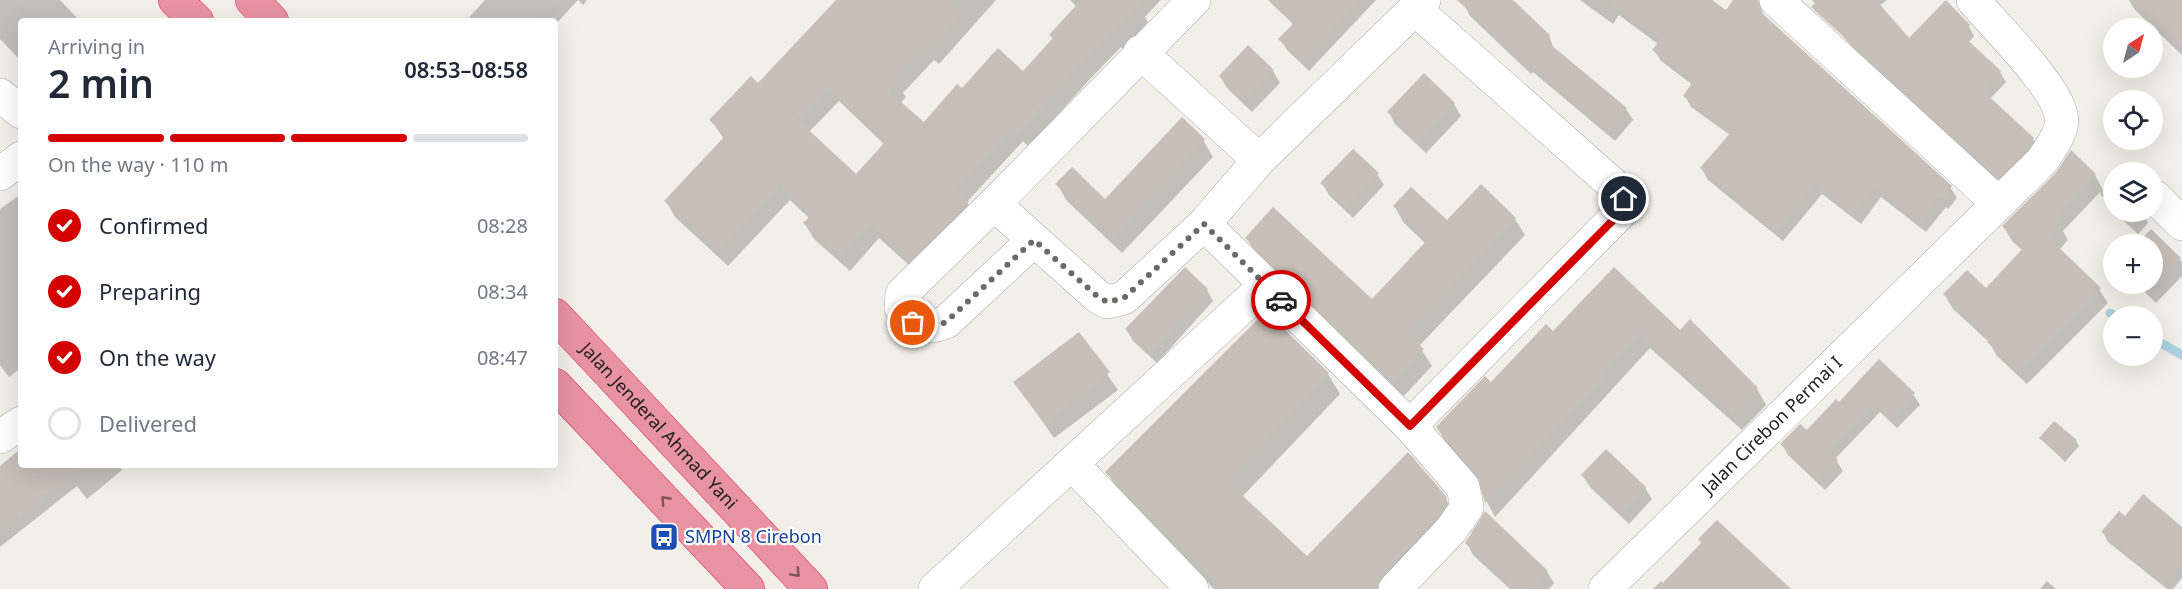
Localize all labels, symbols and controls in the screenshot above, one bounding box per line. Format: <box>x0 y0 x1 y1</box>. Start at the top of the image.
north arrow <box>2103 18 2163 78</box>
map controls <box>2103 18 2163 366</box>
text: Arriving in <box>48 33 145 60</box>
text: 08:53–08:58 <box>404 54 528 84</box>
text: 2 min <box>48 56 154 109</box>
button: locate <box>2103 90 2163 150</box>
text: On the way · 110 m <box>48 151 228 178</box>
button: layers <box>2103 162 2163 222</box>
pin <box>1598 173 1649 224</box>
icon: home <box>1607 182 1640 215</box>
icon: check <box>48 209 81 242</box>
text: Confirmed <box>99 210 209 240</box>
text: 08:28 <box>477 212 528 239</box>
button: + <box>2103 234 2163 294</box>
courier <box>1251 270 1311 330</box>
icon: check <box>48 275 81 308</box>
text: Preparing <box>99 276 201 306</box>
text: 08:34 <box>477 278 528 305</box>
icon: car <box>1265 284 1298 317</box>
pin <box>887 297 938 348</box>
icon: bag <box>896 306 929 339</box>
button: − <box>2103 306 2163 366</box>
street label: Jalan Jenderal Ahmad Yani <box>574 335 743 514</box>
icon: check <box>48 341 81 374</box>
text: On the way <box>99 342 216 372</box>
text: 08:47 <box>477 344 528 371</box>
street label: Jalan Cirebon Permai I <box>1695 350 1847 500</box>
text: Delivered <box>99 408 197 438</box>
one-way arrow <box>661 497 672 508</box>
bus stop icon: SMPN 8 Cirebon <box>648 521 680 553</box>
place label: SMPN 8 Cirebon <box>685 524 822 548</box>
one-way arrow <box>789 566 800 576</box>

